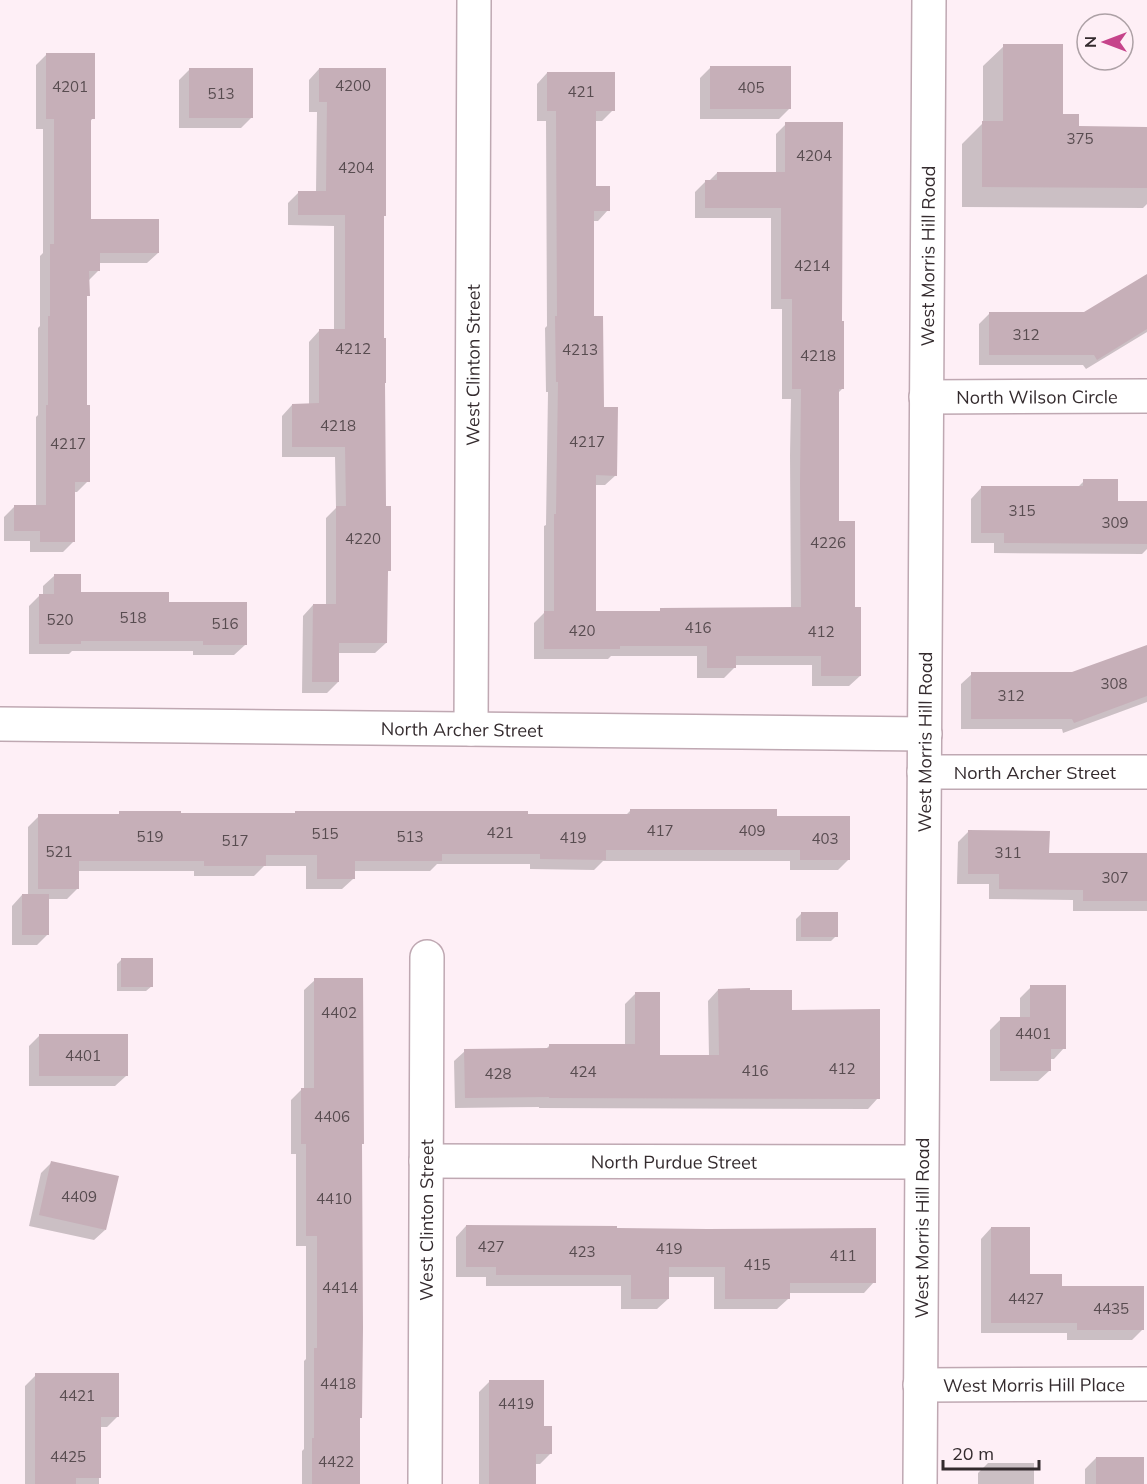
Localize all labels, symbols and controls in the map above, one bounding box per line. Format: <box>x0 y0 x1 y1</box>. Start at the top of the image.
north arrow <box>1075 12 1135 72</box>
text: N <box>1080 36 1100 48</box>
house number: 4200 <box>335 76 371 95</box>
house number: 4201 <box>52 77 88 96</box>
house number: 405 <box>737 78 765 97</box>
house number: 421 <box>567 82 595 101</box>
house number: 513 <box>207 84 235 103</box>
house number: 375 <box>1066 129 1094 148</box>
house number: 4204 <box>796 146 832 165</box>
house number: 4204 <box>338 158 374 177</box>
street label: West Morris Hill Road <box>915 165 939 347</box>
house number: 4214 <box>794 256 830 275</box>
street label: West Clinton Street <box>461 284 484 446</box>
house number: 312 <box>1012 325 1040 344</box>
house number: 4212 <box>335 339 371 358</box>
house number: 4213 <box>562 340 598 359</box>
house number: 4218 <box>800 346 836 365</box>
street label: North Wilson Circle <box>956 385 1118 408</box>
house number: 4218 <box>320 416 356 435</box>
house number: 4217 <box>569 432 605 451</box>
house number: 4217 <box>50 434 86 453</box>
house number: 315 <box>1008 501 1036 520</box>
house number: 309 <box>1101 513 1129 532</box>
house number: 4220 <box>345 529 381 548</box>
house number: 4226 <box>810 533 846 552</box>
house number: 518 <box>119 608 147 627</box>
house number: 520 <box>46 610 74 629</box>
house number: 516 <box>211 614 239 633</box>
house number: 416 <box>684 618 712 637</box>
house number: 420 <box>568 621 596 640</box>
house number: 412 <box>807 622 835 641</box>
street label: West Morris Hill Road <box>912 651 937 833</box>
house number: 308 <box>1100 674 1128 693</box>
house number: 312 <box>997 686 1025 705</box>
street label: North Archer Street <box>381 717 543 741</box>
street label: North Archer Street <box>954 761 1116 784</box>
house number: 417 <box>646 821 674 840</box>
house number: 409 <box>738 821 766 840</box>
house number: 421 <box>486 823 514 842</box>
house number: 515 <box>311 824 339 843</box>
house number: 519 <box>136 827 164 846</box>
house number: 513 <box>396 827 424 846</box>
house number: 419 <box>559 828 587 847</box>
house number: 403 <box>811 829 839 848</box>
house number: 517 <box>221 831 249 850</box>
house number: 521 <box>45 842 73 861</box>
house number: 311 <box>994 843 1022 862</box>
house number: 307 <box>1101 868 1129 887</box>
house number: 4402 <box>321 1003 357 1022</box>
house number: 4401 <box>1015 1024 1051 1043</box>
house number: 4401 <box>65 1046 101 1065</box>
house number: 412 <box>828 1059 856 1078</box>
house number: 416 <box>741 1061 769 1080</box>
house number: 424 <box>569 1062 597 1081</box>
house number: 428 <box>484 1064 512 1083</box>
house number: 4406 <box>314 1107 350 1126</box>
street label: West Morris Hill Road <box>910 1137 934 1319</box>
street label: West Clinton Street <box>414 1139 438 1301</box>
street label: North Purdue Street <box>591 1150 757 1173</box>
house number: 4409 <box>61 1187 97 1206</box>
house number: 4410 <box>316 1189 352 1208</box>
house number: 427 <box>477 1237 505 1256</box>
house number: 419 <box>655 1239 683 1258</box>
house number: 423 <box>568 1242 596 1261</box>
house number: 411 <box>829 1246 857 1265</box>
house number: 415 <box>743 1255 771 1274</box>
house number: 4414 <box>322 1278 358 1297</box>
house number: 4427 <box>1008 1289 1044 1308</box>
house number: 4435 <box>1093 1299 1129 1318</box>
street label: West Morris Hill Place <box>943 1373 1125 1396</box>
house number: 4418 <box>320 1374 356 1393</box>
house number: 4421 <box>59 1386 95 1405</box>
house number: 4419 <box>498 1394 534 1413</box>
scale bar <box>943 1433 1039 1471</box>
text: 20 m <box>952 1442 994 1465</box>
house number: 4425 <box>50 1447 86 1466</box>
house number: 4422 <box>318 1452 354 1471</box>

